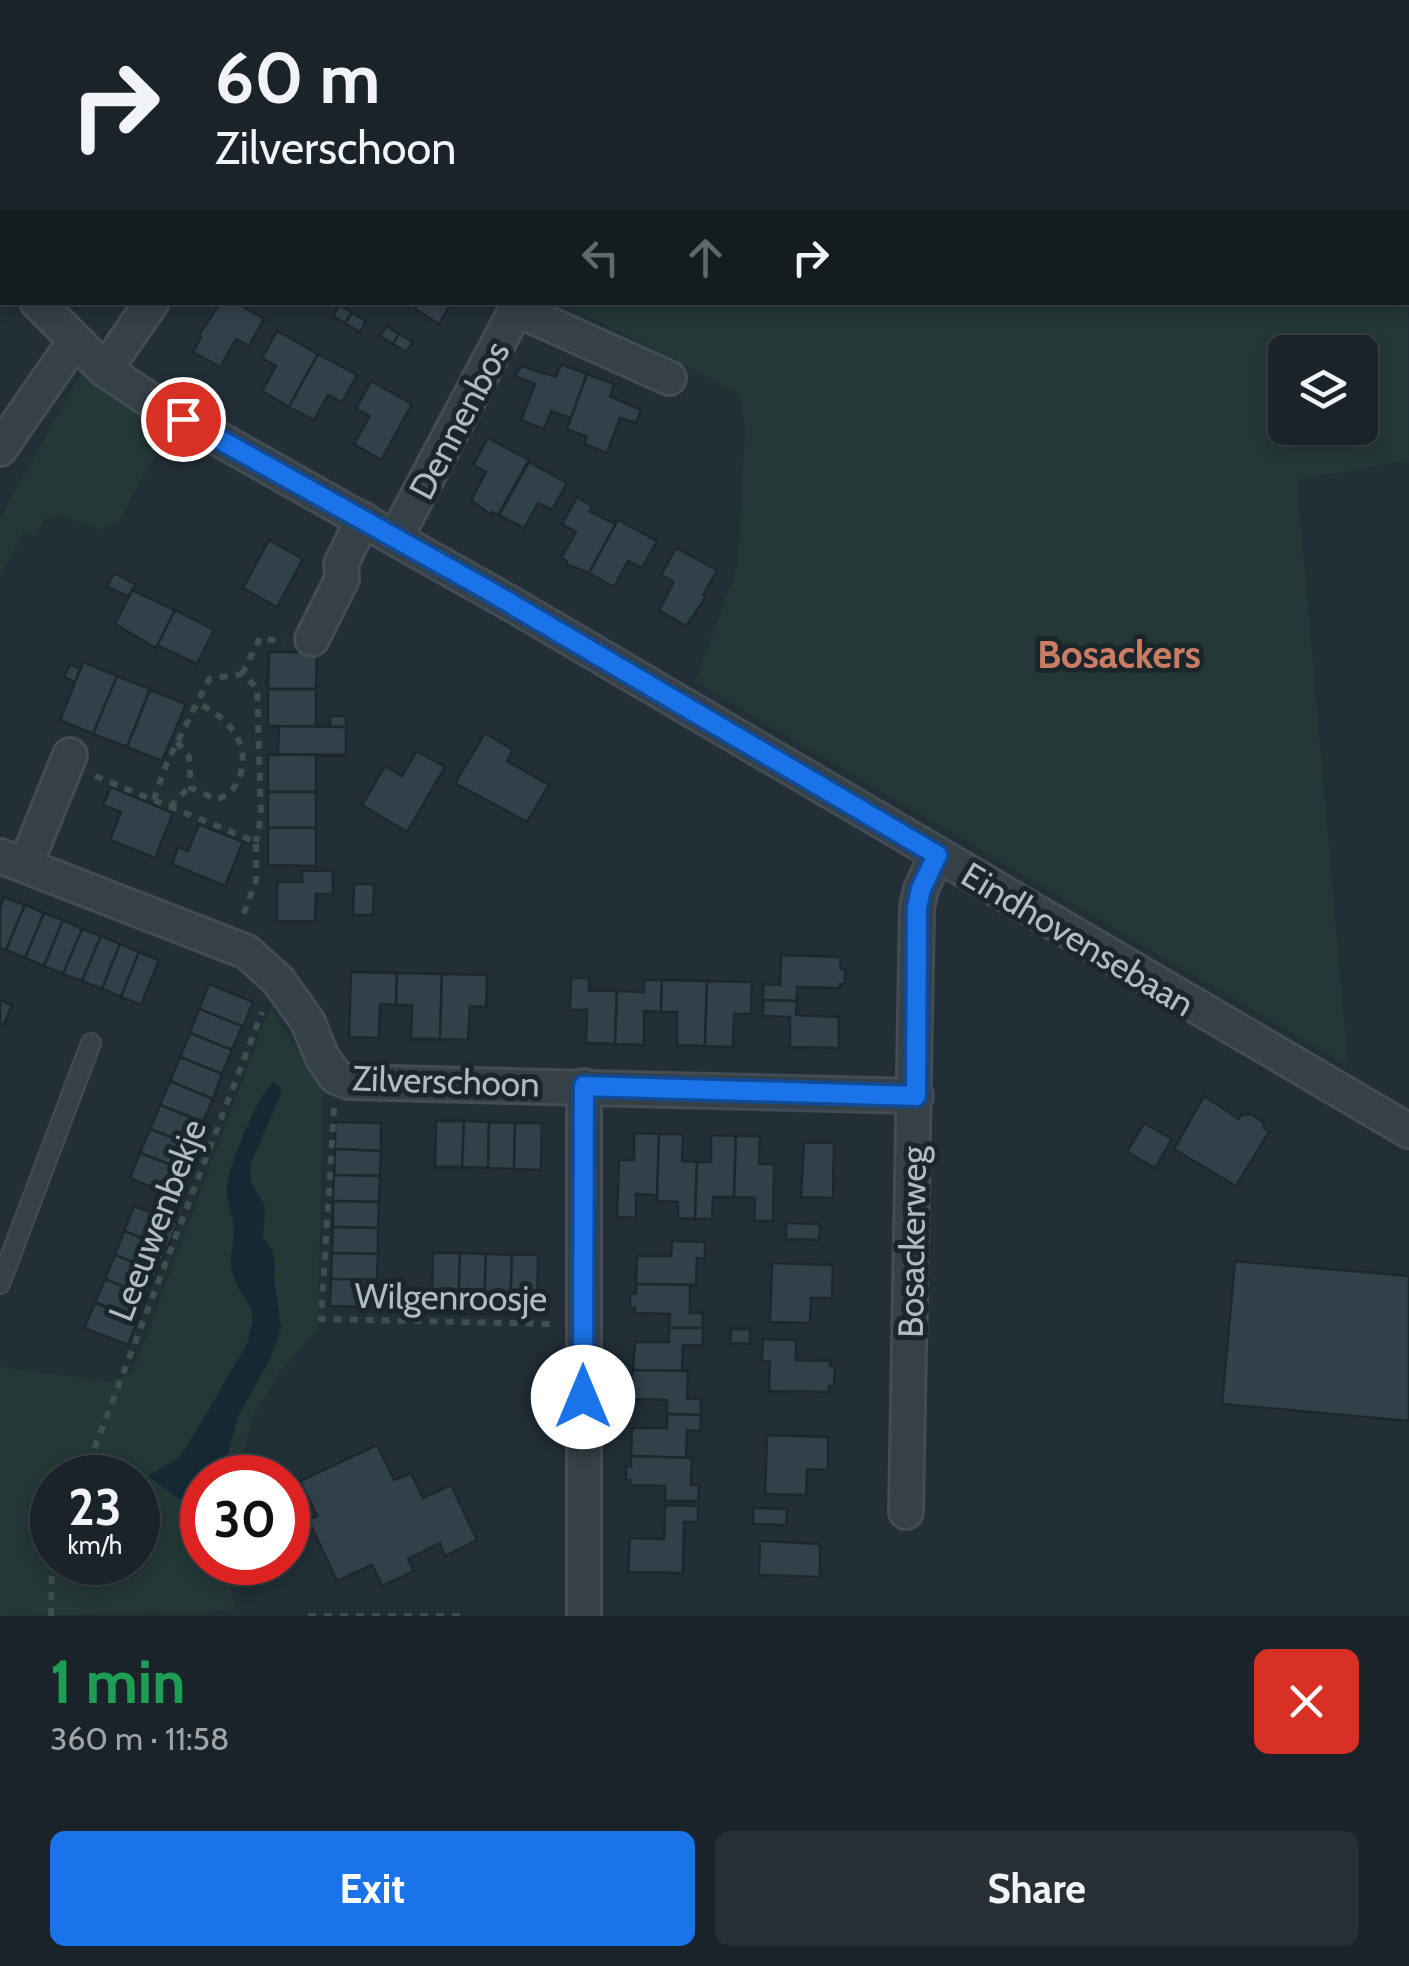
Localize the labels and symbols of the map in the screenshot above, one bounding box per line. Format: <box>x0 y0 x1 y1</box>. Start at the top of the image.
street label: Dennenbos <box>399 334 519 506</box>
pin <box>141 377 226 462</box>
district label: Bosackers <box>1037 631 1201 678</box>
street label: Eindhovensebaan <box>954 853 1202 1025</box>
street label: Zilverschoon <box>351 1056 541 1106</box>
street label: Leeuwenbekje <box>99 1113 215 1327</box>
street label: Bosackerweg <box>889 1145 935 1338</box>
street label: Wilgenroosje <box>354 1274 548 1320</box>
position arrow <box>531 1345 635 1449</box>
speed limit sign: 30 <box>180 1455 310 1585</box>

